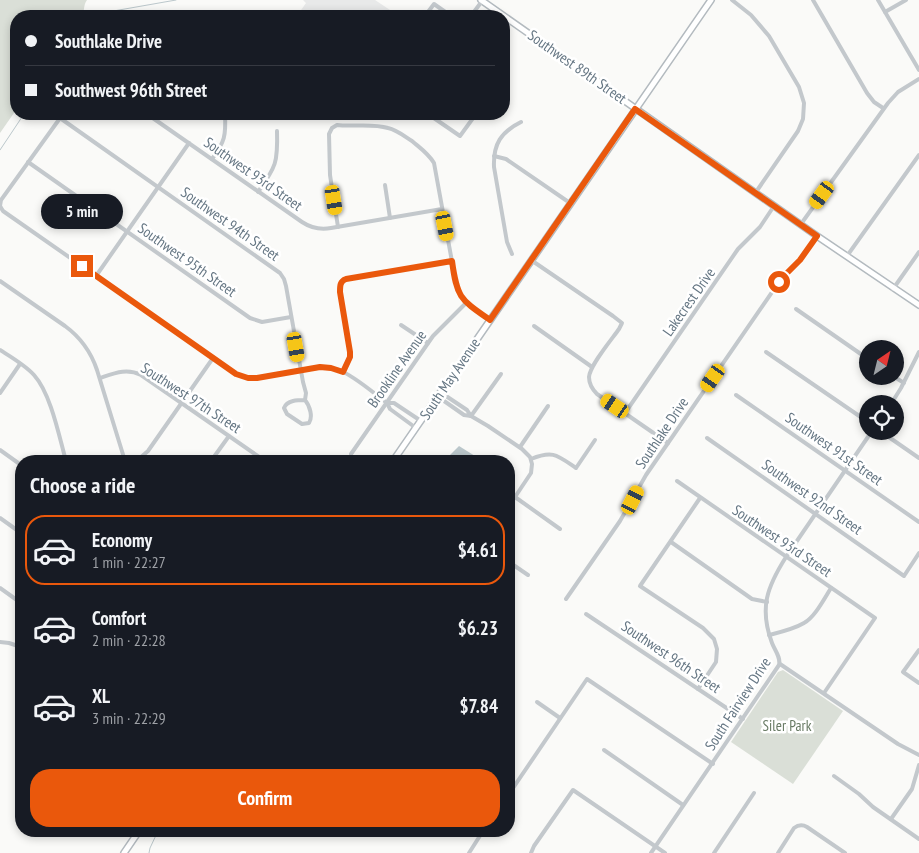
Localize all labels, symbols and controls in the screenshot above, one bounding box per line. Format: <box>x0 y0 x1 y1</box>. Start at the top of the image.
street label: Southwest 89th Street <box>524 26 630 108</box>
text: Southlake Drive <box>55 29 162 53</box>
text: Southwest 96th Street <box>55 78 207 102</box>
street label: Southwest 93rd Street <box>200 133 306 215</box>
car <box>807 178 836 212</box>
street label: Southwest 94th Street <box>177 183 283 265</box>
car <box>324 184 343 216</box>
callout: 5 min <box>41 194 123 228</box>
text: 5 min <box>66 201 98 221</box>
car <box>434 210 455 242</box>
street label: Southwest 95th Street <box>134 219 240 301</box>
route end <box>71 255 93 277</box>
street label: Lakecrest Drive <box>658 264 719 340</box>
route start <box>768 271 790 293</box>
street label: Brookline Avenue <box>363 326 430 411</box>
car <box>286 331 305 363</box>
street label: South May Avenue <box>415 334 484 423</box>
north arrow <box>859 340 904 385</box>
map controls <box>859 340 904 440</box>
street label: Southwest 97th Street <box>138 358 245 437</box>
car <box>698 361 727 395</box>
car <box>598 391 631 421</box>
street label: Southlake Drive <box>631 393 692 472</box>
button: locate <box>859 395 904 440</box>
street label: Southwest 91st Street <box>782 408 887 489</box>
street label: Southwest 92nd Street <box>758 455 866 538</box>
text: Choose a ride <box>30 471 135 499</box>
car <box>619 483 646 517</box>
street label: Southwest 93rd Street <box>729 500 836 581</box>
icon: car <box>32 528 77 573</box>
text: Economy <box>92 528 152 552</box>
text: $4.61 <box>458 538 498 562</box>
text: 1 min · 22:27 <box>92 552 166 572</box>
icon: car <box>32 606 77 651</box>
text: Comfort <box>92 606 146 630</box>
text: $6.23 <box>458 616 498 640</box>
street label: Southwest 96th Street <box>618 616 725 697</box>
text: 2 min · 22:28 <box>92 630 166 650</box>
street label: South Fairview Drive <box>700 654 775 754</box>
icon: car <box>32 684 77 729</box>
text: XL <box>92 684 110 708</box>
text: $7.84 <box>460 694 498 718</box>
text: 3 min · 22:29 <box>92 708 166 728</box>
park label: Siler Park <box>763 716 812 735</box>
button: Confirm <box>30 769 500 827</box>

